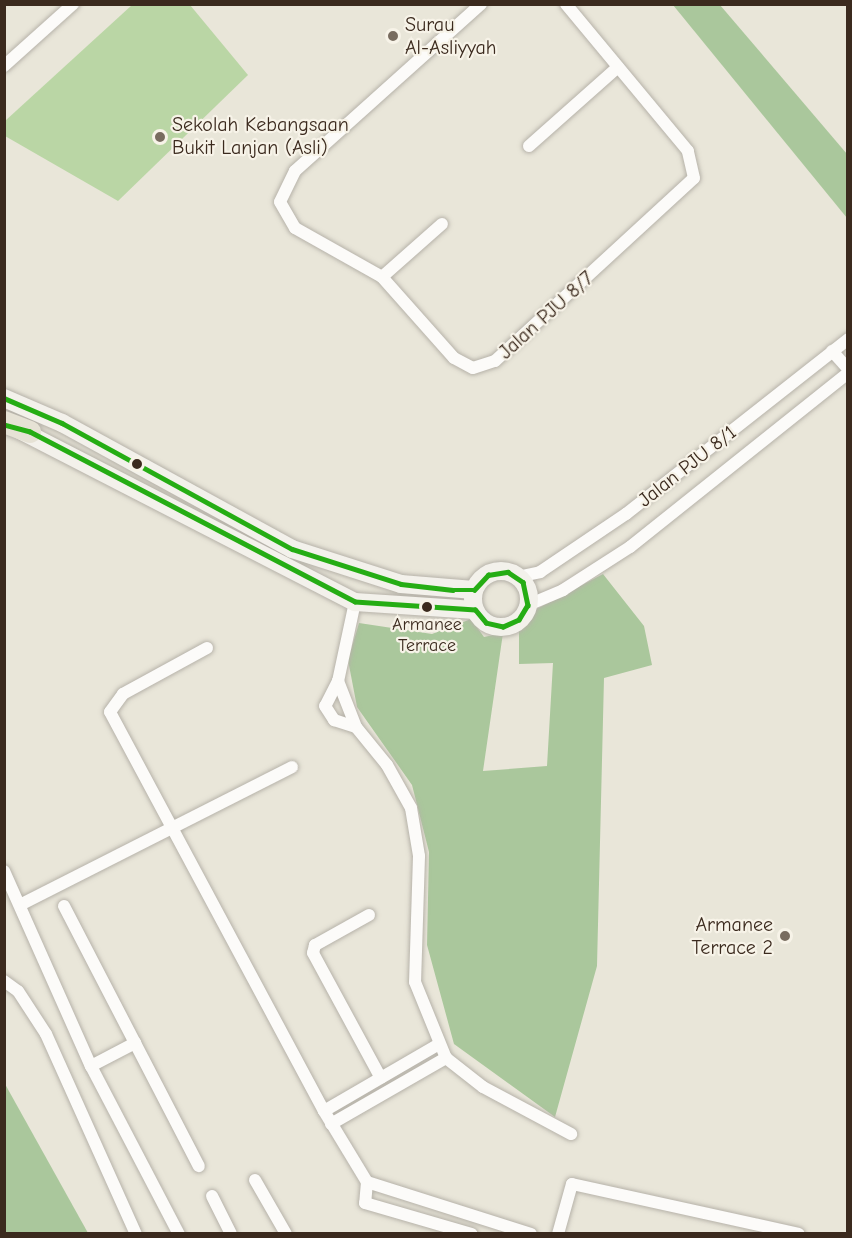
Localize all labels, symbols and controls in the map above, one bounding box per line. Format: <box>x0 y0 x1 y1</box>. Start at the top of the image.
place label: Surau Al-Asliyyah <box>405 13 497 60</box>
marker: Surau Al-Asliyyah <box>386 29 400 43</box>
place label: Sekolah Kebangsaan Bukit Lanjan (Asli) <box>172 113 349 160</box>
marker: Sekolah Kebangsaan Bukit Lanjan (Asli) <box>153 130 167 144</box>
street label: Jalan PJU 8/7 <box>493 266 599 364</box>
street label: Jalan PJU 8/1 <box>633 420 741 512</box>
unlabelled marker <box>131 458 143 470</box>
marker: Armanee Terrace <box>421 601 433 613</box>
place label: Armanee Terrace <box>392 615 462 658</box>
place label: Armanee Terrace 2 <box>692 912 773 959</box>
marker: Armanee Terrace 2 <box>778 929 792 943</box>

